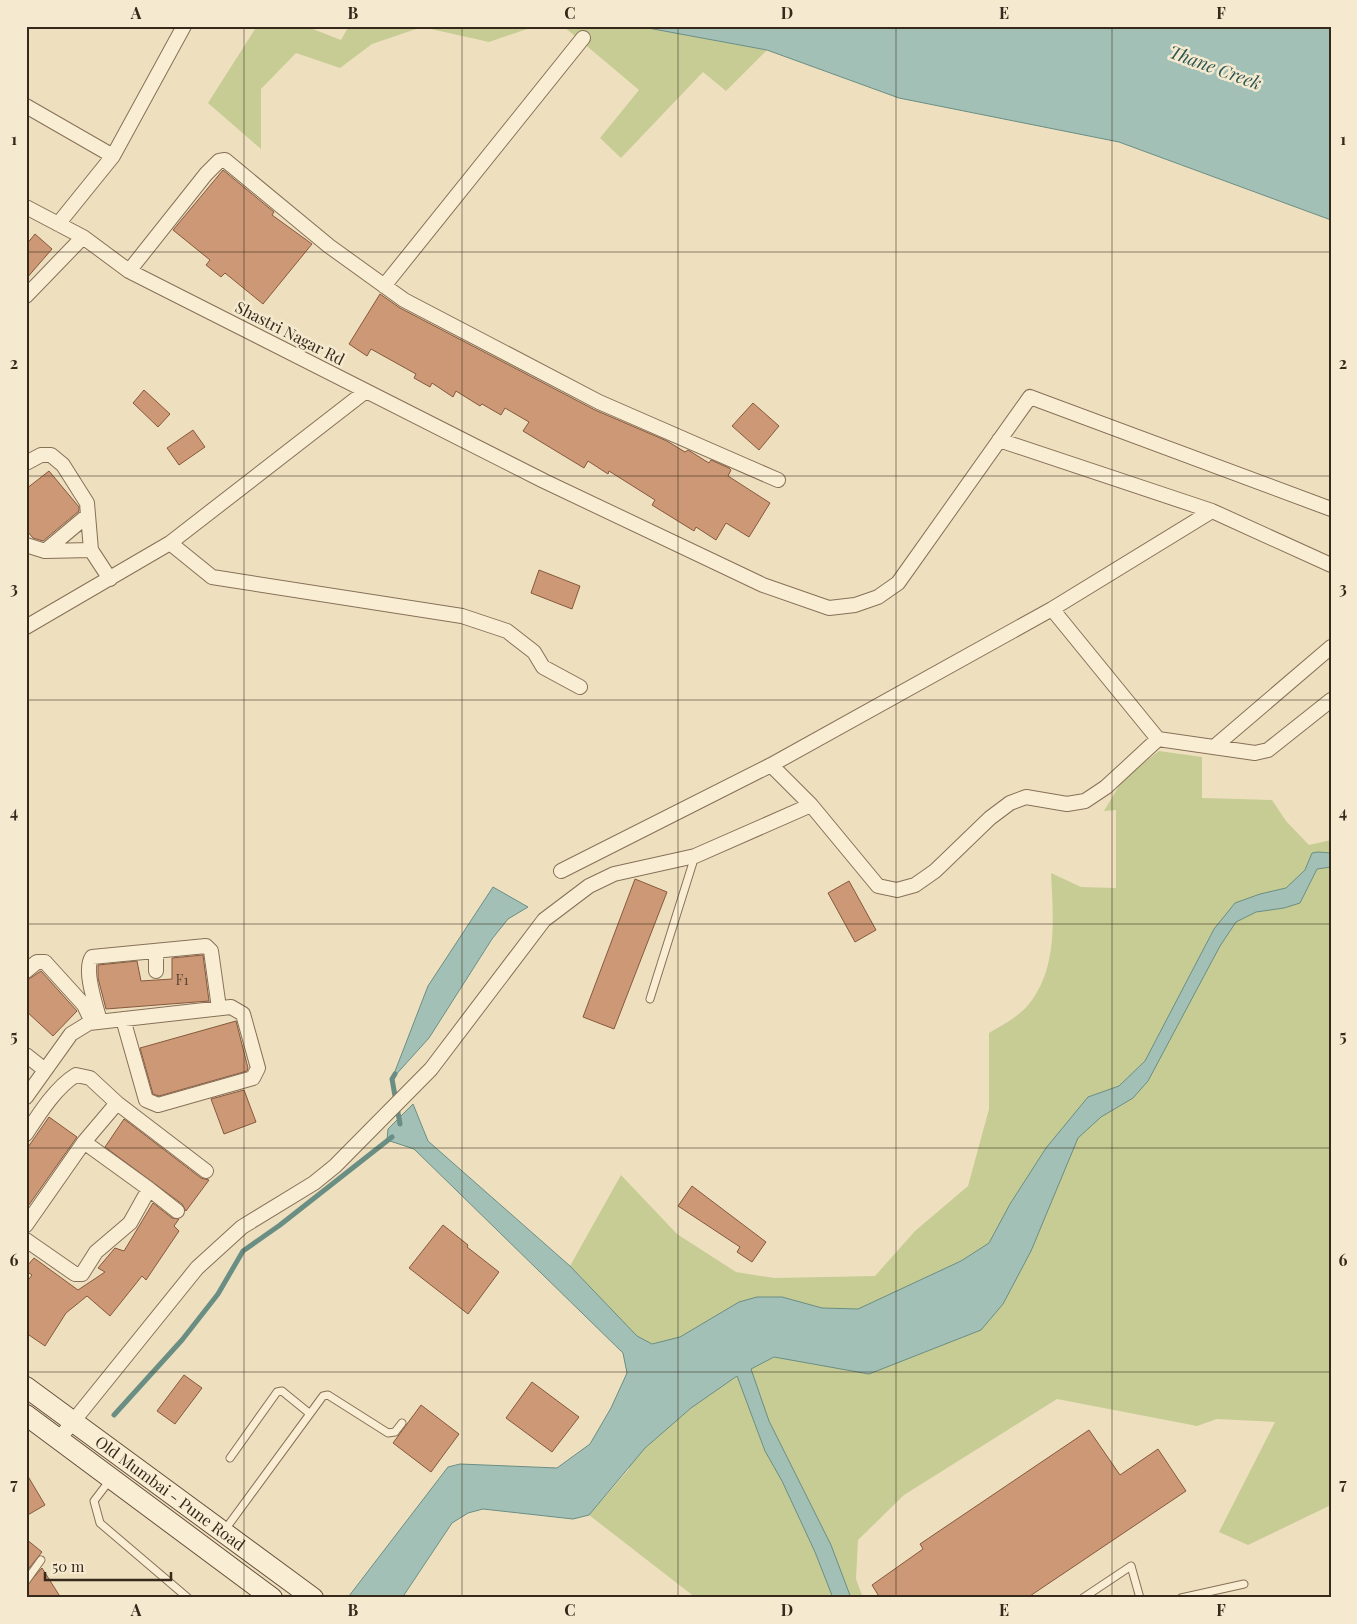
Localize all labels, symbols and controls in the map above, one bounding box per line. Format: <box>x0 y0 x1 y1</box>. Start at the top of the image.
text: A <box>130 2 142 23</box>
text: B <box>348 2 359 23</box>
text: C <box>564 2 576 23</box>
text: D <box>781 2 793 23</box>
text: E <box>999 2 1009 23</box>
text: F <box>1216 2 1226 23</box>
water label: Thane Creek <box>1166 39 1265 95</box>
text: 1 <box>11 128 17 149</box>
text: 1 <box>1340 128 1346 149</box>
street label: Shastri Nagar Rd <box>232 296 349 369</box>
text: 2 <box>10 352 18 373</box>
text: 2 <box>1339 352 1347 373</box>
text: 3 <box>10 577 18 598</box>
text: 3 <box>1339 577 1347 598</box>
text: 4 <box>10 801 18 822</box>
text: 4 <box>1339 801 1347 822</box>
house number: F1 <box>175 970 189 989</box>
text: 5 <box>10 1025 18 1046</box>
text: 5 <box>1339 1025 1347 1046</box>
text: 6 <box>10 1249 19 1270</box>
text: 6 <box>1339 1249 1348 1270</box>
street label: Old Mumbai - Pune Road <box>91 1431 250 1555</box>
text: 7 <box>10 1473 18 1494</box>
text: 7 <box>1339 1473 1347 1494</box>
scale bar <box>45 1549 171 1581</box>
text: 50 m <box>52 1556 85 1576</box>
text: A <box>130 1599 142 1620</box>
text: B <box>348 1599 359 1620</box>
text: C <box>564 1599 576 1620</box>
text: D <box>781 1599 793 1620</box>
text: E <box>999 1599 1009 1620</box>
text: F <box>1216 1599 1226 1620</box>

